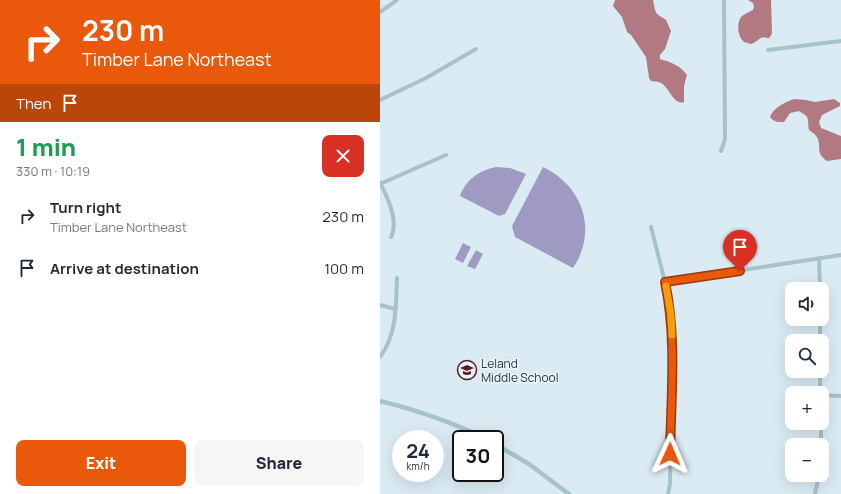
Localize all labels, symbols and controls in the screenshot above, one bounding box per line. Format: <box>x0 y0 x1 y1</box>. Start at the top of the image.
text: 230 m <box>82 11 164 49</box>
icon: right <box>16 16 68 68</box>
text: Timber Lane Northeast <box>82 47 272 71</box>
icon: arrive <box>59 92 81 114</box>
text: Then <box>16 93 51 114</box>
text: 1 min <box>16 130 76 163</box>
button: close <box>322 135 364 177</box>
text: 330 m · 10:19 <box>16 162 90 180</box>
text: Turn right <box>50 197 121 218</box>
icon: right <box>16 205 38 227</box>
text: 230 m <box>322 206 364 227</box>
text: Timber Lane Northeast <box>50 218 187 236</box>
pin <box>723 230 757 271</box>
icon: arrive <box>729 236 751 258</box>
icon: arrive <box>16 257 38 279</box>
text: Arrive at destination <box>50 258 199 279</box>
text: 100 m <box>324 258 364 279</box>
map controls <box>785 282 829 482</box>
button: sound <box>785 282 829 326</box>
button: search <box>785 334 829 378</box>
place label: Leland Middle School <box>481 355 559 386</box>
school or university icon: Leland Middle School <box>456 359 478 381</box>
button: + <box>785 386 829 430</box>
speed limit sign: 30 <box>452 430 504 482</box>
position arrow <box>649 433 691 475</box>
text: 24 <box>406 437 430 464</box>
button: − <box>785 438 829 482</box>
button: Exit <box>16 440 186 486</box>
button: Share <box>194 440 364 486</box>
text: km/h <box>406 459 430 473</box>

